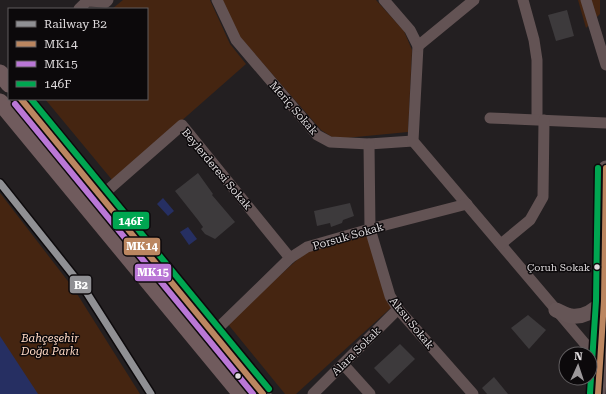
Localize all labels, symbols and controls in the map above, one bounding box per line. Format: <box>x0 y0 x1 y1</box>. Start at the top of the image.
legend <box>8 8 148 100</box>
text: Railway B2 <box>44 17 107 31</box>
text: MK14 <box>44 37 78 51</box>
text: MK15 <box>44 57 78 71</box>
text: 146F <box>44 77 71 91</box>
street label: Meriç Sokak <box>267 79 320 138</box>
street label: Beylerderesi Sokak <box>179 126 254 213</box>
line badge: 146F <box>112 211 150 230</box>
text: 146F <box>118 215 144 228</box>
street label: Porsuk Sokak <box>311 220 385 253</box>
line badge: MK14 <box>123 237 161 256</box>
text: MK14 <box>126 240 159 253</box>
place label: Çoruh Sokak <box>527 262 591 273</box>
marker: Çoruh Sokak <box>592 262 602 272</box>
line badge: MK15 <box>134 263 172 282</box>
text: MK15 <box>137 266 169 279</box>
line badge: B2 <box>69 275 92 294</box>
text: B2 <box>74 279 88 292</box>
street label: Aksu Sokak <box>387 295 436 352</box>
street label: Alara Sokak <box>329 324 383 378</box>
park label: Bahçeşehir Doğa Parkı <box>20 332 80 358</box>
north arrow <box>558 346 598 386</box>
text: N <box>574 350 584 363</box>
unlabelled marker <box>233 371 243 381</box>

